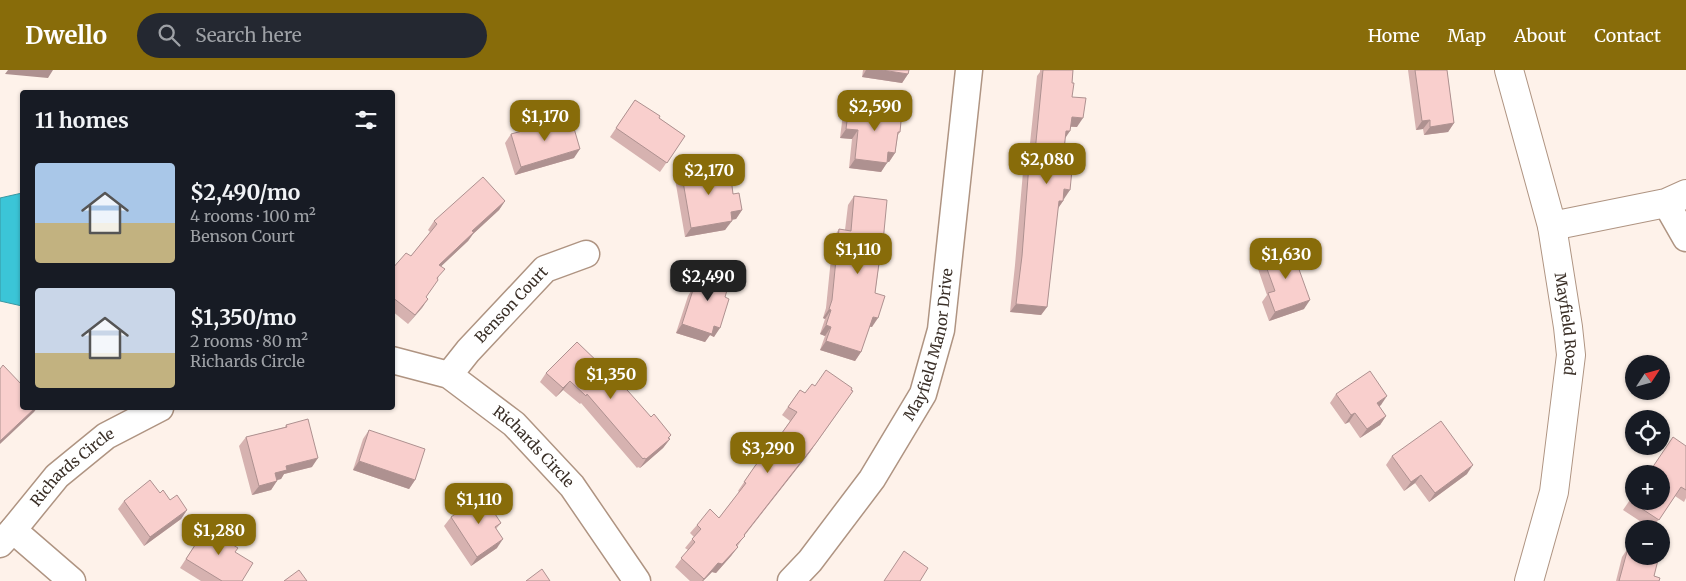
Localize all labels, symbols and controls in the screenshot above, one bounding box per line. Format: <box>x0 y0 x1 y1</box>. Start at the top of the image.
search box <box>137 13 487 58</box>
text: Dwello <box>25 20 107 51</box>
icon: search <box>155 21 183 49</box>
text: Search here <box>195 23 302 47</box>
text: Home <box>1368 24 1420 47</box>
text: Map <box>1448 24 1486 47</box>
text: About <box>1514 24 1566 47</box>
text: Contact <box>1594 24 1661 47</box>
pin: $2,590 <box>834 90 916 132</box>
text: $2,590 <box>848 96 902 116</box>
pin: $1,170 <box>504 100 586 142</box>
icon: filters <box>352 106 380 134</box>
text: $1,170 <box>521 106 569 126</box>
text: 11 homes <box>35 107 129 134</box>
pin: $2,080 <box>1006 142 1088 185</box>
text: $2,080 <box>1020 149 1074 169</box>
pin: $2,170 <box>668 154 750 196</box>
text: $2,170 <box>684 160 734 180</box>
text: $2,490/mo <box>190 179 300 206</box>
icon: home <box>75 183 135 243</box>
text: 4 rooms · 100 m² <box>190 206 316 226</box>
text: Benson Court <box>190 226 295 246</box>
pin: $1,110 <box>817 232 899 275</box>
pin: $1,630 <box>1245 238 1327 280</box>
text: $1,110 <box>835 239 881 259</box>
text: $1,630 <box>1261 244 1311 264</box>
pin: $2,490 <box>667 260 749 302</box>
street label: Benson Court <box>470 262 552 347</box>
text: $2,490 <box>681 266 735 286</box>
street label: Mayfield Manor Drive <box>899 267 957 424</box>
street label: Mayfield Road <box>1551 271 1581 377</box>
text: $1,350/mo <box>190 304 296 331</box>
icon: home <box>75 308 135 368</box>
text: 2 rooms · 80 m² <box>190 331 308 351</box>
text: Richards Circle <box>190 351 305 371</box>
north arrow <box>1625 355 1670 400</box>
map controls <box>1625 355 1670 565</box>
pin: $1,350 <box>570 358 652 400</box>
text: $1,350 <box>586 364 636 384</box>
street label: Richards Circle <box>489 401 578 491</box>
button: locate <box>1625 410 1670 455</box>
street label: Richards Circle <box>26 423 117 510</box>
pin: $3,290 <box>727 432 809 474</box>
text: $3,290 <box>741 438 795 458</box>
button: + <box>1625 465 1670 510</box>
pin: $1,110 <box>438 482 520 525</box>
text: $1,110 <box>456 489 502 509</box>
pin: $1,280 <box>178 514 260 556</box>
text: $1,280 <box>193 520 245 540</box>
button: − <box>1625 520 1670 565</box>

